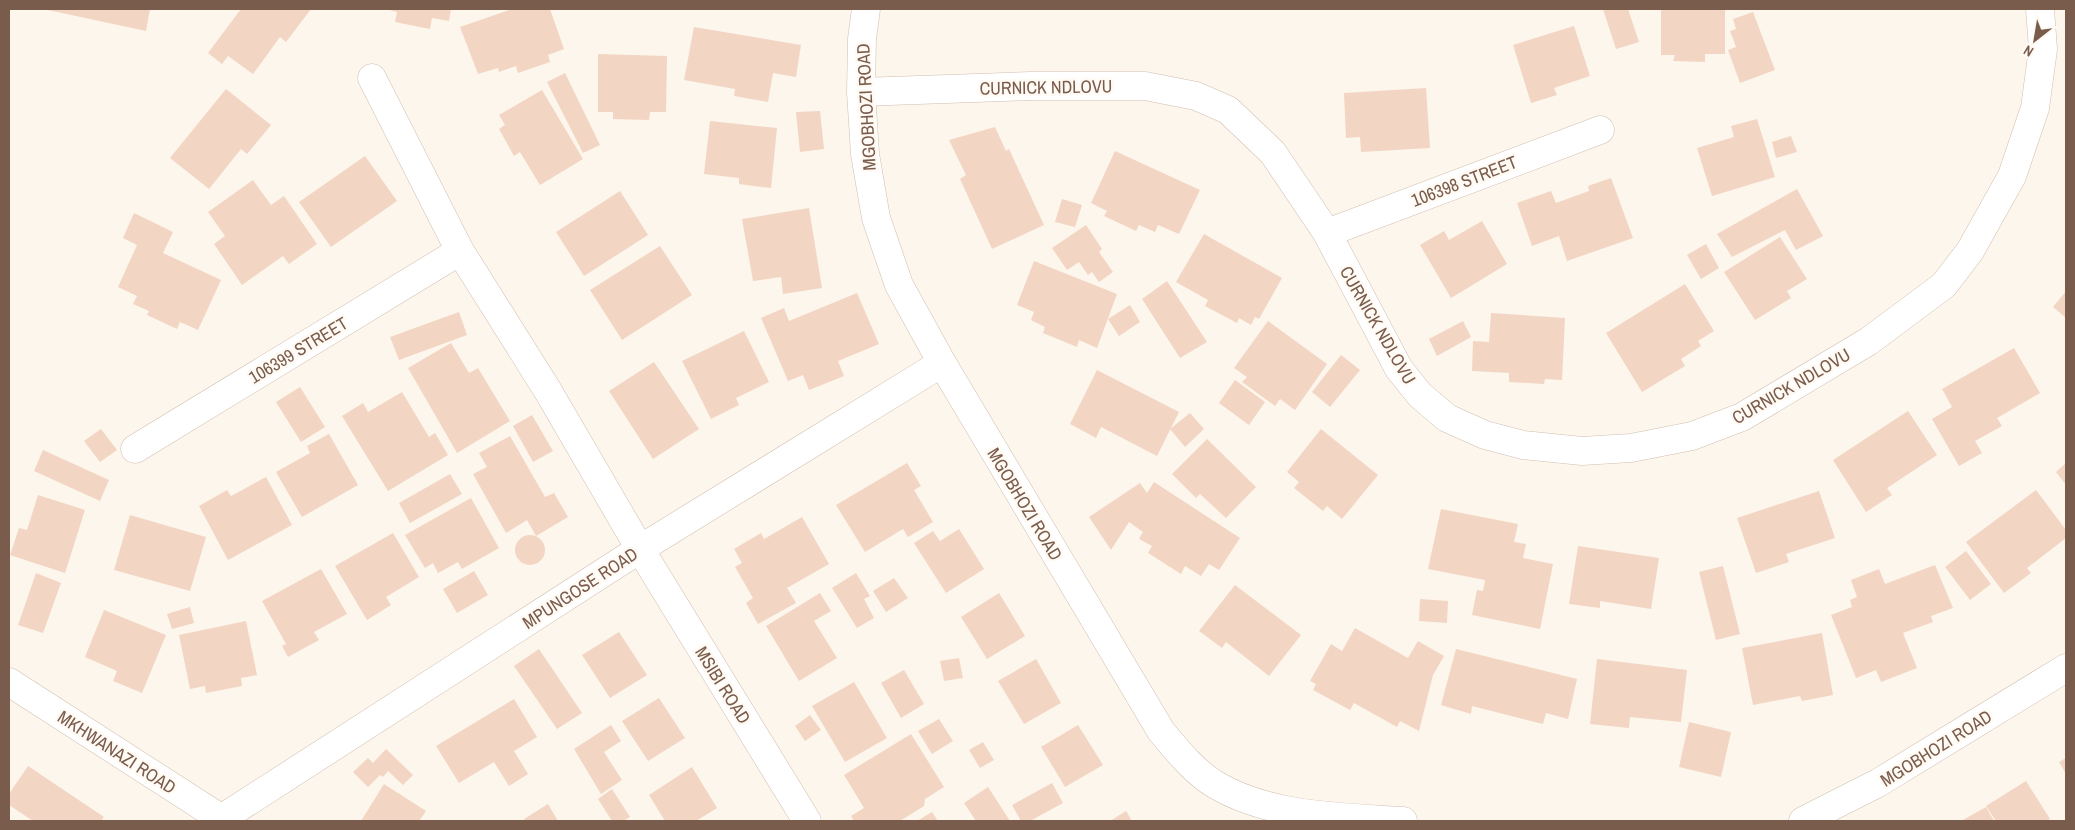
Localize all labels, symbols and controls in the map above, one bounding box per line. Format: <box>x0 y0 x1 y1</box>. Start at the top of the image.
north arrow <box>2010 15 2060 65</box>
text: N <box>2020 41 2036 61</box>
street label: MGOBHOZI ROAD <box>850 43 882 171</box>
street label: CURNICK NDLOVU <box>979 73 1113 101</box>
street label: 106398 STREET <box>1407 149 1521 213</box>
street label: CURNICK NDLOVU <box>1334 261 1422 389</box>
street label: 106399 STREET <box>244 311 352 389</box>
street label: CURNICK NDLOVU <box>1727 342 1855 430</box>
street label: MGOBHOZI ROAD <box>982 443 1068 565</box>
street label: MPUNGOSE ROAD <box>517 541 643 635</box>
street label: MSIBI ROAD <box>689 642 757 728</box>
street label: MKHWANAZI ROAD <box>53 704 181 800</box>
street label: MGOBHOZI ROAD <box>1875 704 1997 792</box>

